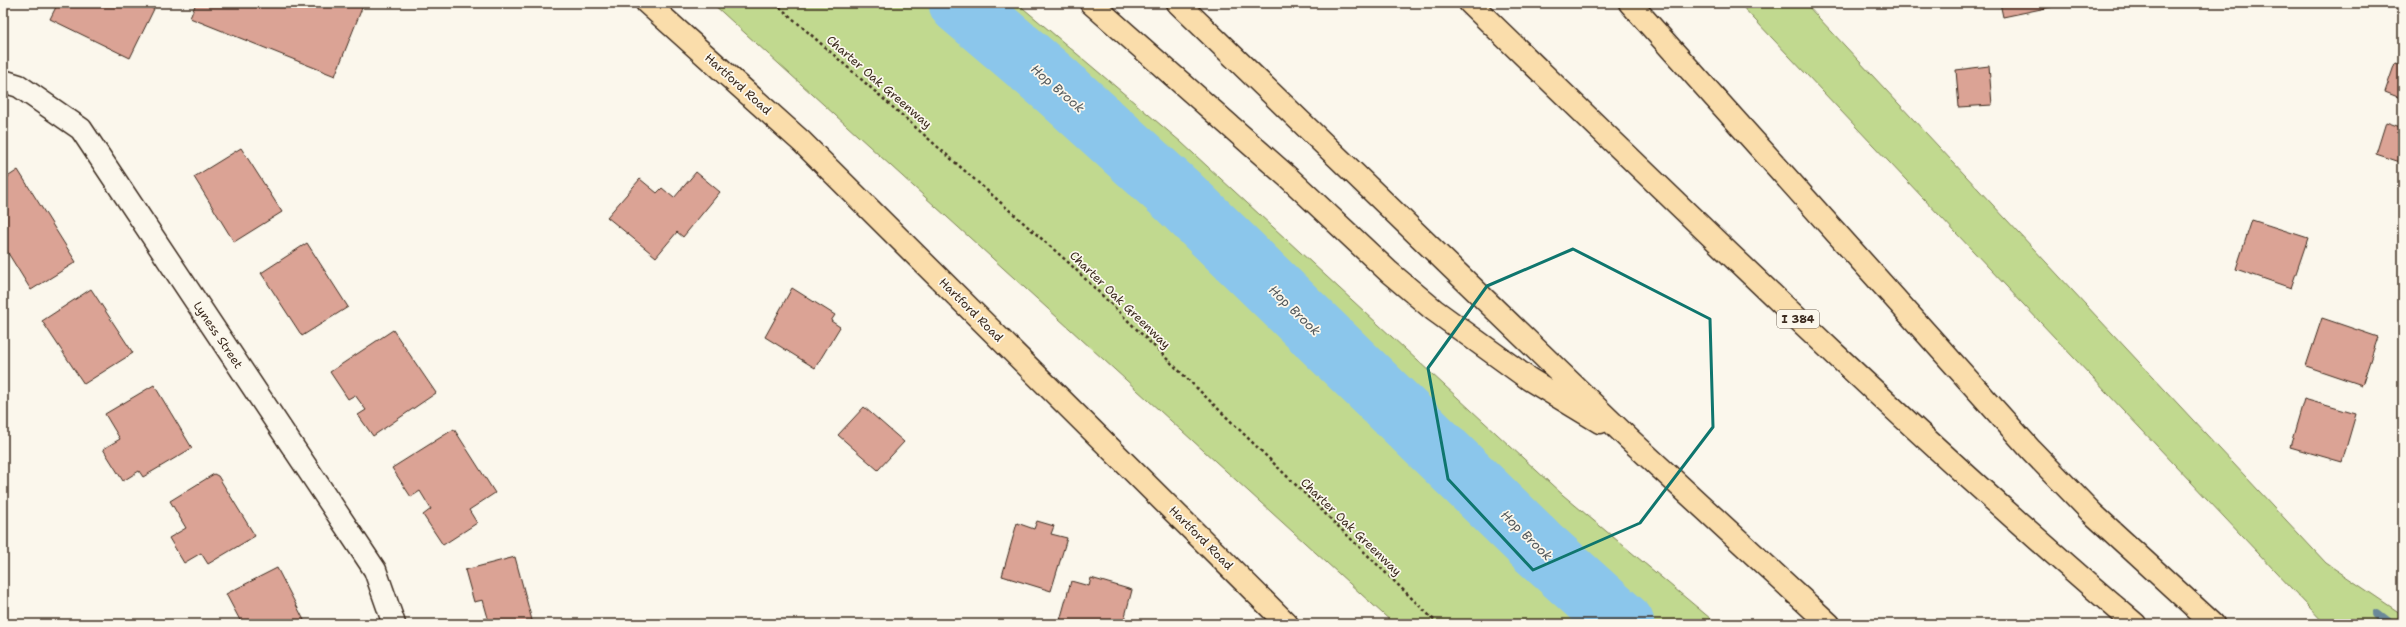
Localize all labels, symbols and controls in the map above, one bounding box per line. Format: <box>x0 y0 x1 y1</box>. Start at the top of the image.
street label: Charter Oak Greenway <box>823 32 935 132</box>
street label: Hartford Road <box>701 50 775 118</box>
water label: Hop Brook <box>1027 60 1088 117</box>
street label: Charter Oak Greenway <box>1066 248 1174 353</box>
street label: Hartford Road <box>935 274 1007 346</box>
water label: Hop Brook <box>1265 281 1325 340</box>
street label: Lyness Street <box>190 298 246 372</box>
road number: I 384 <box>1777 310 1819 328</box>
street label: Charter Oak Greenway <box>1297 475 1405 580</box>
street label: Hartford Road <box>1165 502 1237 574</box>
water label: Hop Brook <box>1497 506 1557 565</box>

